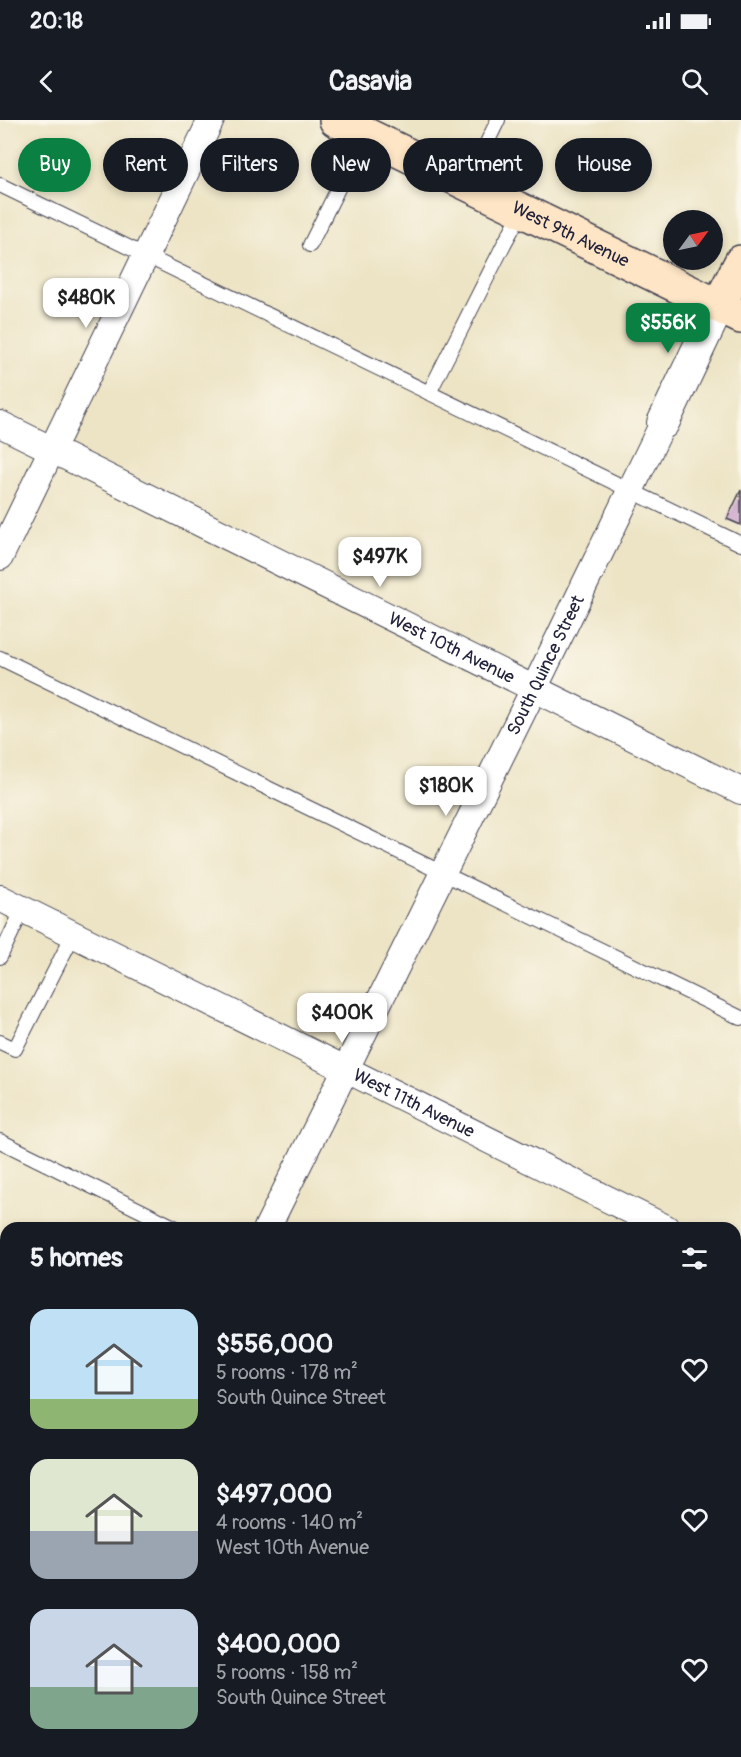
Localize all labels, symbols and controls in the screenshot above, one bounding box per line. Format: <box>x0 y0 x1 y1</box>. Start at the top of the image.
text: 20:18 <box>30 7 83 35</box>
icon: back <box>30 65 63 98</box>
text: Casavia <box>329 65 412 98</box>
icon: search <box>678 65 711 98</box>
chip: Buy <box>18 138 91 192</box>
chip: Rent <box>103 138 188 192</box>
chip: Filters <box>200 138 299 192</box>
chip: New <box>311 138 391 192</box>
chip: Apartment <box>403 138 543 192</box>
chip: House <box>555 138 652 192</box>
street label: West 9th Avenue <box>508 196 633 273</box>
north arrow <box>663 210 723 270</box>
map controls <box>663 210 723 270</box>
pin: $480K <box>44 278 128 329</box>
text: $480K <box>57 285 115 310</box>
pin: $556K <box>626 303 710 354</box>
text: $556K <box>640 310 696 335</box>
pin: $497K <box>338 537 422 588</box>
text: $497K <box>352 544 408 569</box>
street label: South Quince Street <box>502 591 590 739</box>
street label: West 10th Avenue <box>385 607 519 689</box>
pin: $180K <box>404 766 488 817</box>
text: $180K <box>419 773 473 798</box>
pin: $400K <box>300 993 384 1044</box>
text: $400K <box>311 1000 373 1025</box>
street label: West 11th Avenue <box>349 1063 479 1143</box>
text: 5 homes <box>30 1242 123 1274</box>
icon: filters <box>678 1242 711 1275</box>
text: $556,000 <box>216 1328 333 1360</box>
icon: home <box>78 1333 150 1405</box>
icon: heart <box>678 1353 711 1386</box>
text: 5 rooms · 178 m² <box>216 1360 358 1385</box>
text: South Quince Street <box>216 1385 386 1410</box>
text: $497,000 <box>216 1478 332 1510</box>
icon: home <box>78 1483 150 1555</box>
icon: heart <box>678 1503 711 1536</box>
text: 4 rooms · 140 m² <box>216 1510 363 1535</box>
text: West 10th Avenue <box>216 1535 369 1560</box>
text: $400,000 <box>216 1628 341 1660</box>
icon: home <box>78 1633 150 1705</box>
icon: heart <box>678 1653 711 1686</box>
text: 5 rooms · 158 m² <box>216 1660 358 1685</box>
text: South Quince Street <box>216 1685 386 1710</box>

